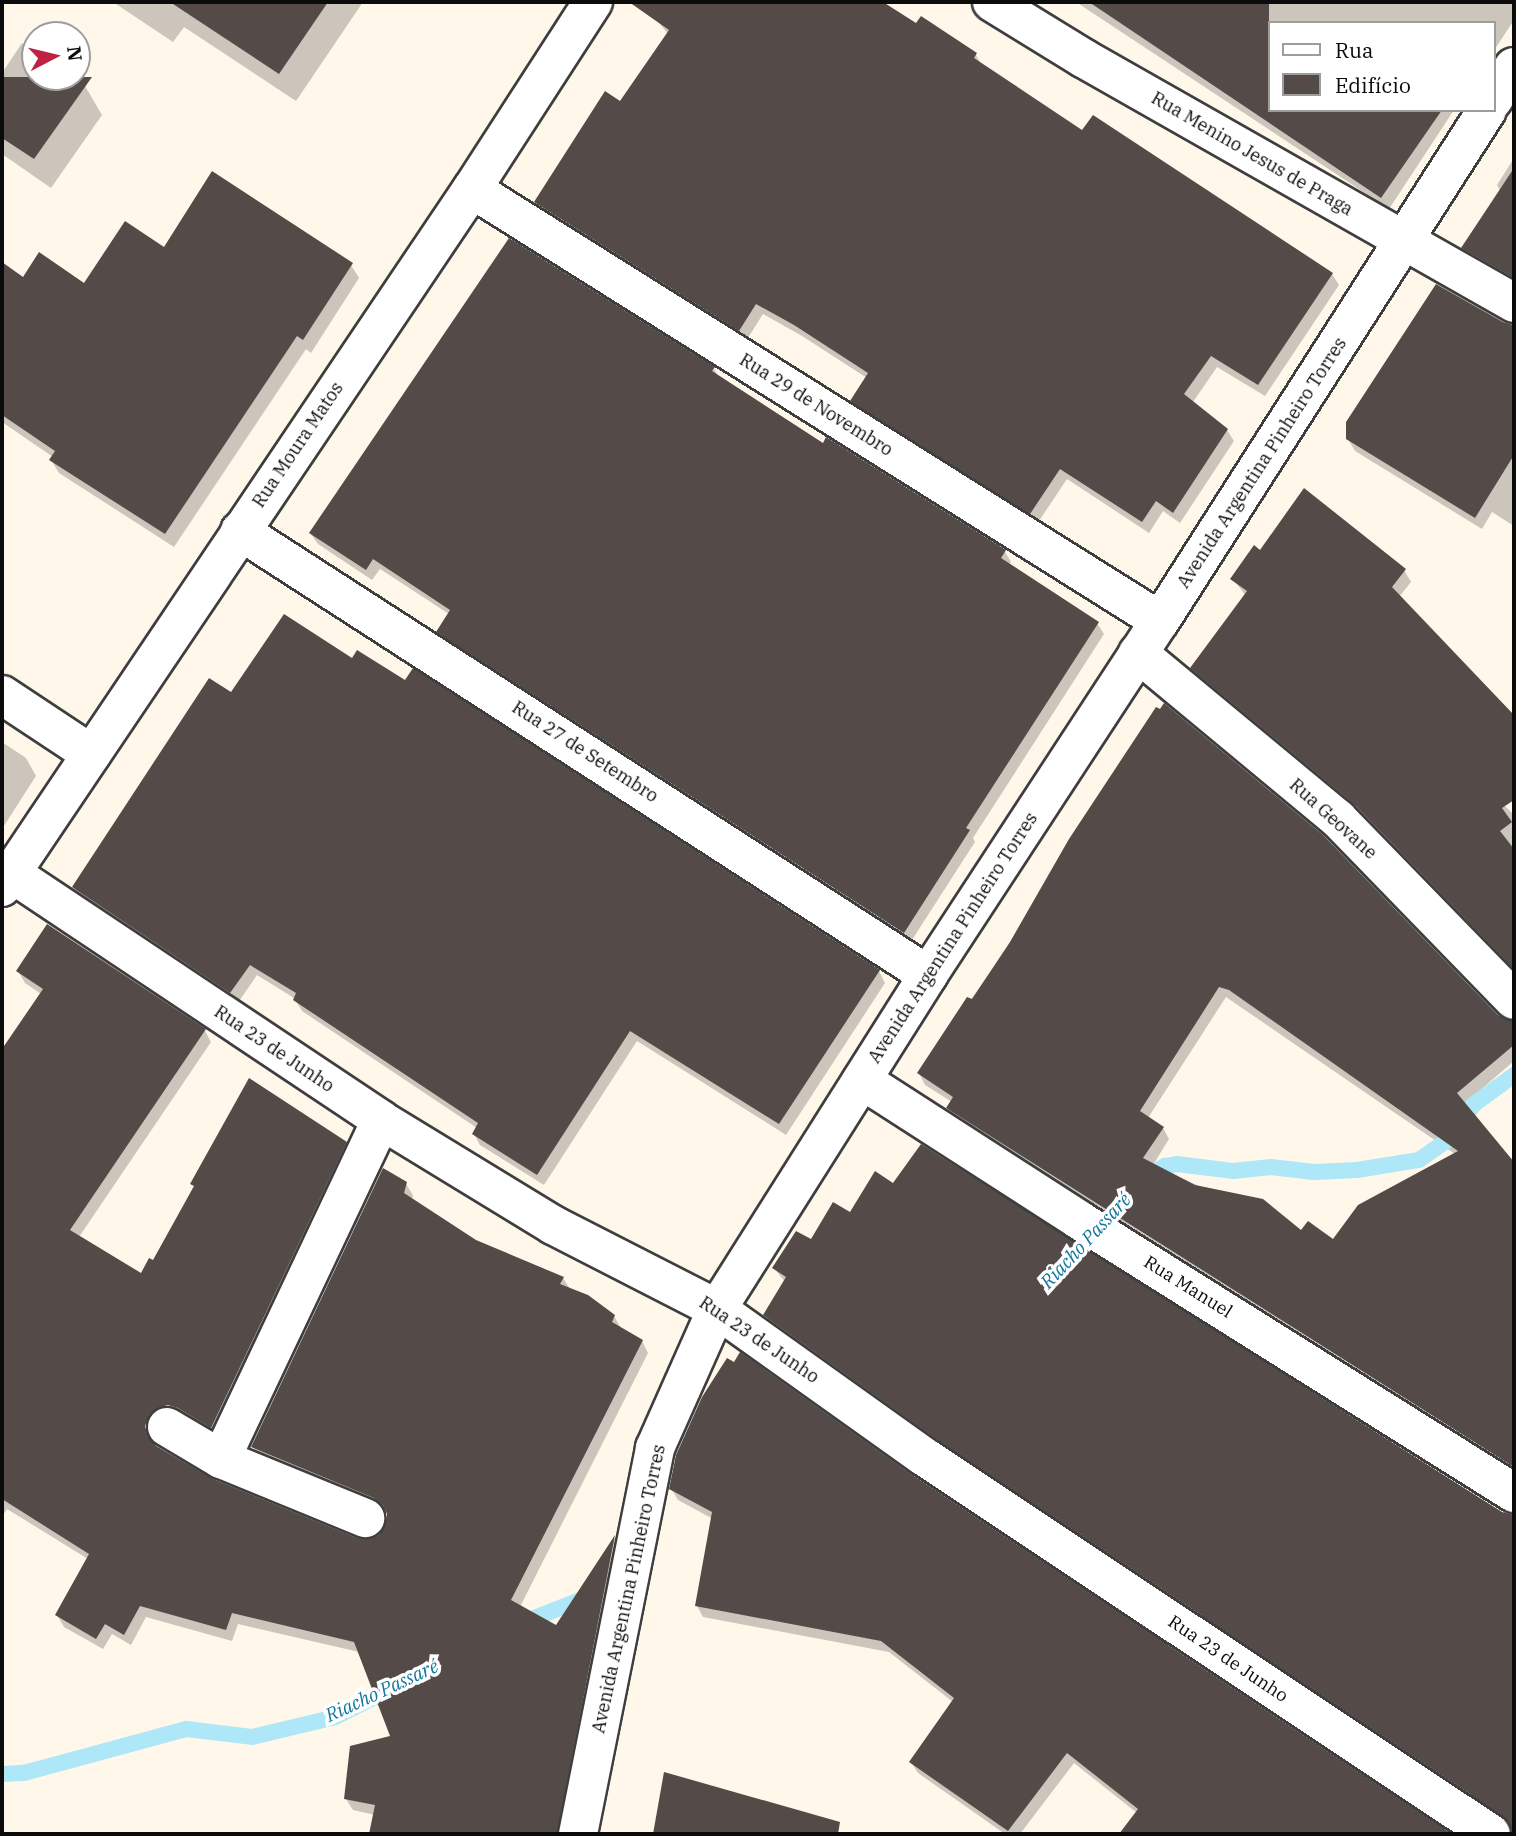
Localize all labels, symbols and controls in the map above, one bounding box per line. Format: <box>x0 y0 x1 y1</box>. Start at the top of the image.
north arrow <box>21 21 91 91</box>
legend <box>1268 21 1495 112</box>
text: Rua <box>1335 36 1373 64</box>
text: N <box>62 45 88 63</box>
text: Edifício <box>1335 71 1411 99</box>
street label: Rua Menino Jesus de Praga <box>1147 87 1357 221</box>
street label: Avenida Argentina Pinheiro Torres <box>1173 334 1351 592</box>
street label: Rua 29 de Novembro <box>735 349 897 461</box>
street label: Rua Moura Matos <box>248 378 348 512</box>
street label: Rua 27 de Setembro <box>508 697 662 807</box>
street label: Rua Geovane <box>1285 774 1381 864</box>
street label: Avenida Argentina Pinheiro Torres <box>864 809 1042 1067</box>
street label: Rua 23 de Junho <box>210 1001 338 1097</box>
water label: Riacho Passaré <box>1036 1189 1136 1293</box>
street label: Rua Manuel <box>1140 1251 1236 1323</box>
street label: Rua 23 de Junho <box>695 1292 823 1388</box>
street label: Avenida Argentina Pinheiro Torres <box>588 1443 670 1735</box>
street label: Rua 23 de Junho <box>1164 1611 1292 1707</box>
water label: Riacho Passaré <box>322 1655 442 1727</box>

